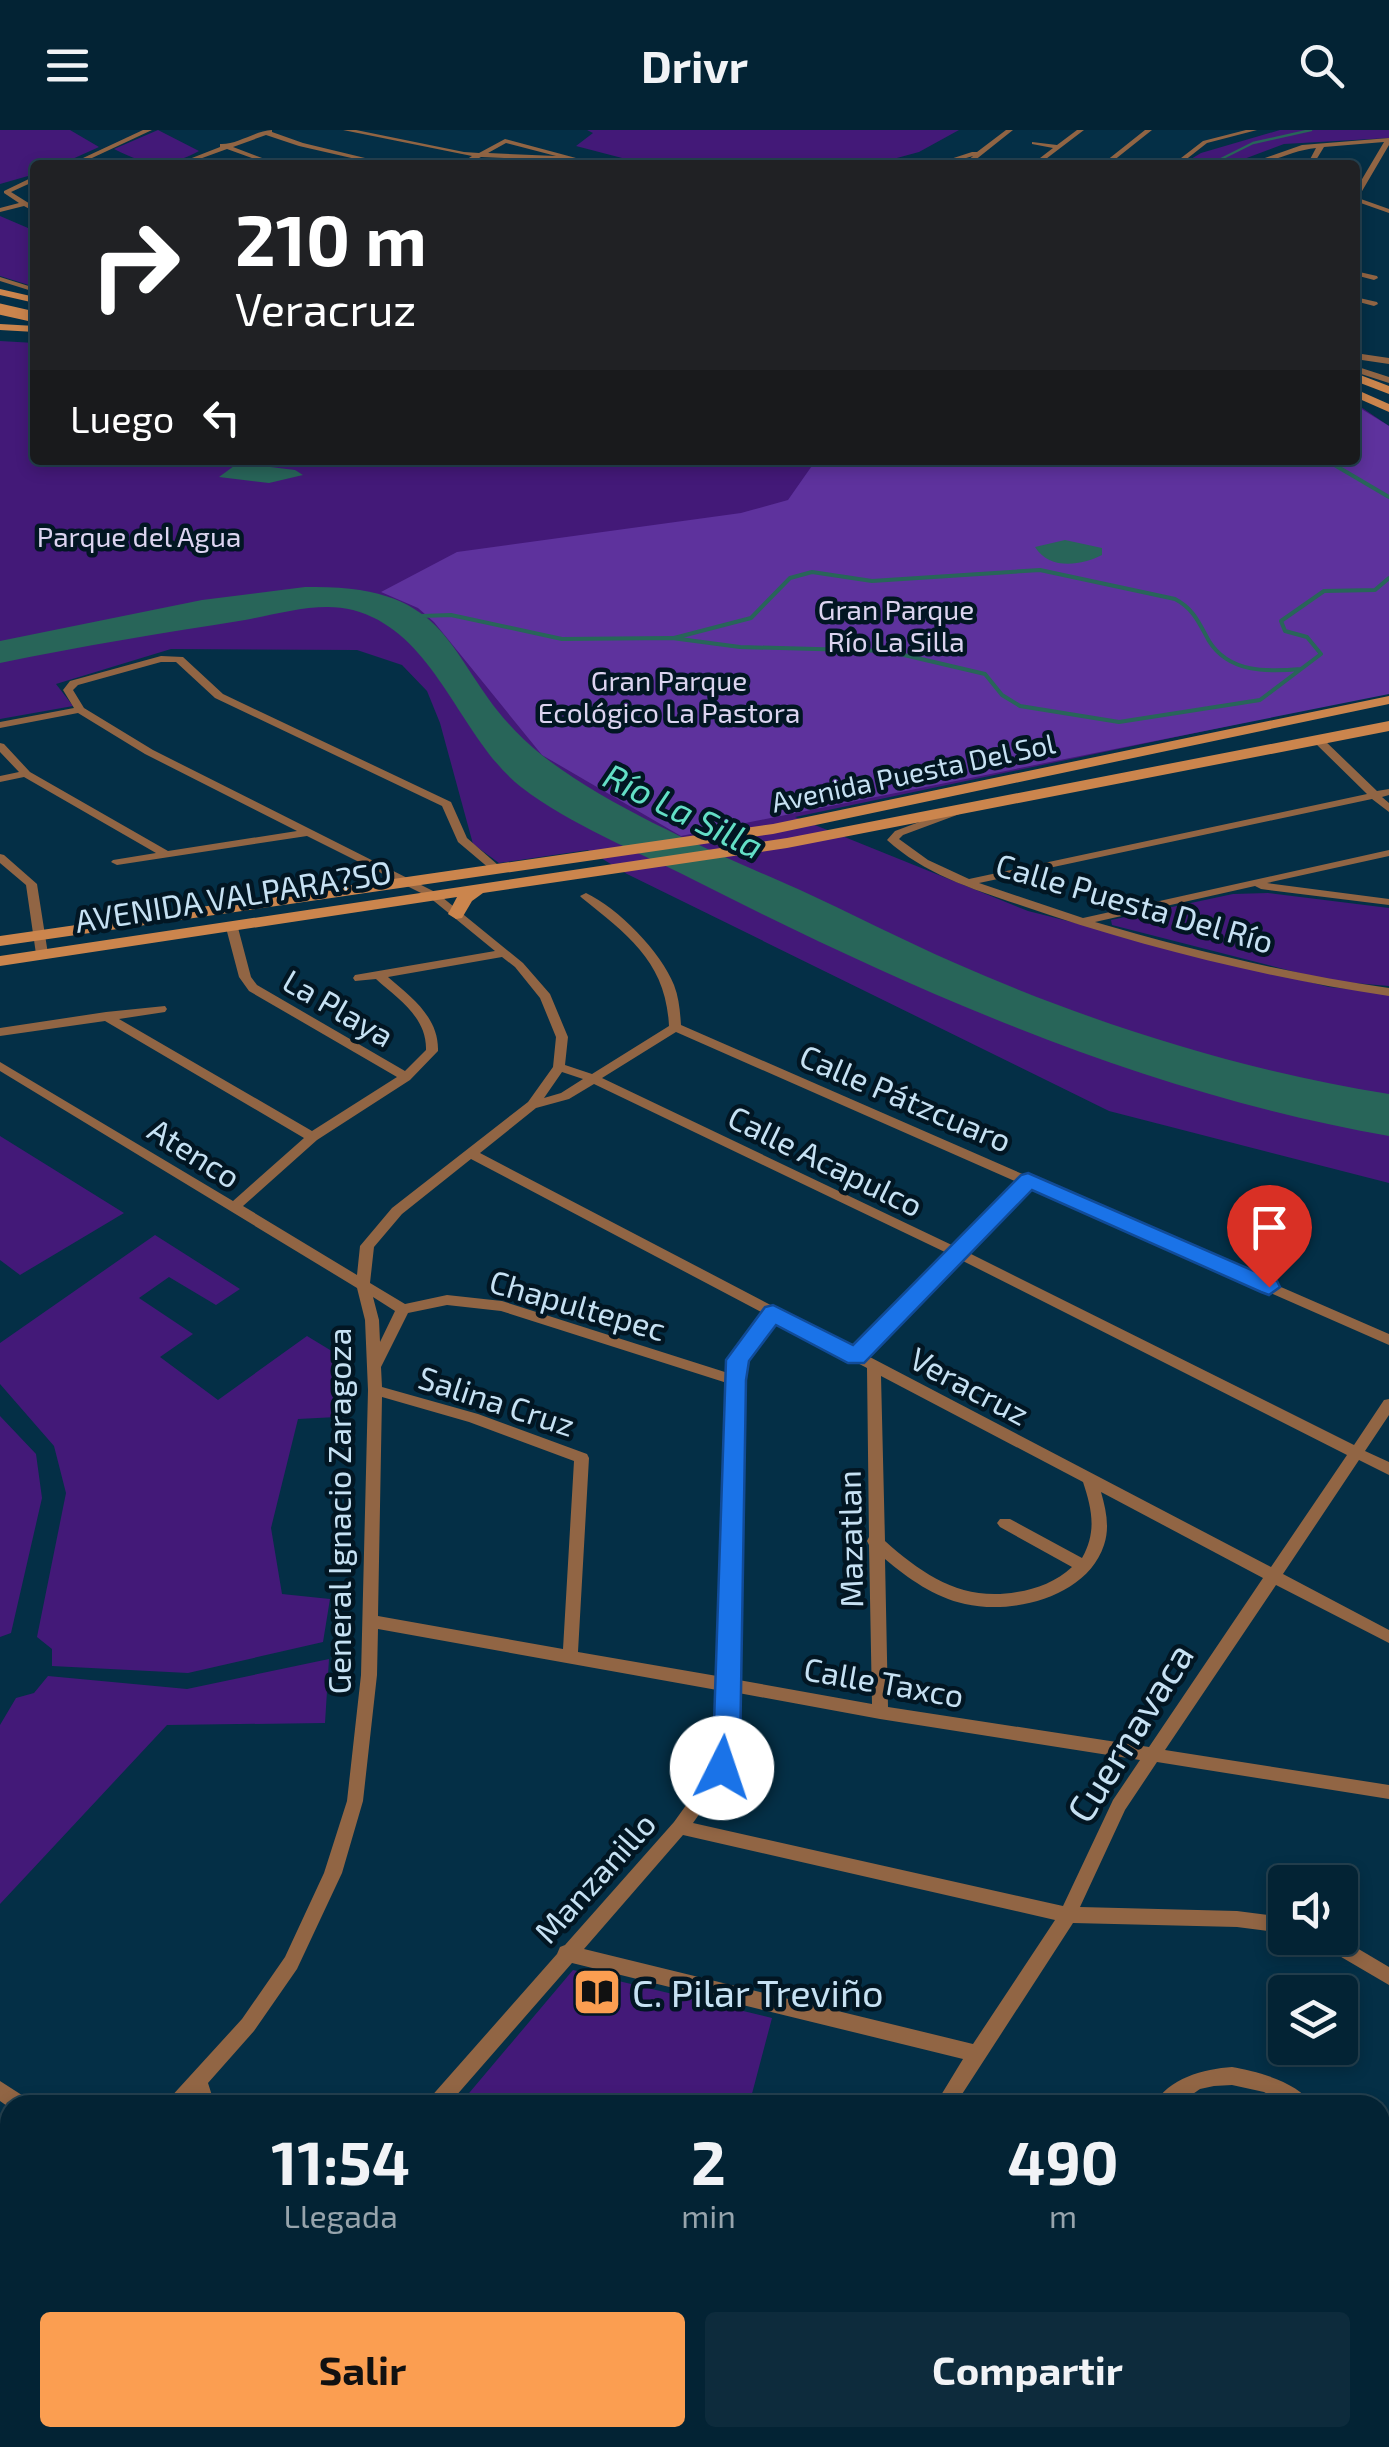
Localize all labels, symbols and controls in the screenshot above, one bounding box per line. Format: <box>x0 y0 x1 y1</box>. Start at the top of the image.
icon: menu <box>40 38 95 93</box>
text: Drivr <box>641 38 748 92</box>
icon: search <box>1294 38 1349 93</box>
text: 210 m <box>235 196 427 280</box>
icon: right <box>70 200 200 330</box>
text: Veracruz <box>235 281 416 335</box>
icon: left <box>194 390 249 445</box>
text: Luego <box>70 395 174 441</box>
park label: Parque del Agua <box>37 519 241 553</box>
park label: Gran Parque Río La Silla <box>818 592 974 658</box>
park label: Gran Parque Ecológico La Pastora <box>538 663 800 729</box>
street label: Avenida Puesta Del Sol <box>768 725 1058 819</box>
water label: Río La Silla <box>597 753 771 867</box>
street label: Calle Puesta Del Río <box>992 844 1278 960</box>
street label: AVENIDA VALPARA?SO <box>72 851 394 939</box>
street label: La Playa <box>277 960 401 1054</box>
street label: Calle Pátzcuaro <box>795 1035 1017 1159</box>
street label: Calle Acapulco <box>723 1097 929 1223</box>
street label: Atenco <box>142 1109 248 1195</box>
pin <box>1227 1185 1312 1288</box>
icon: arrive <box>1242 1200 1297 1255</box>
street label: Chapultepec <box>486 1261 670 1347</box>
street label: General Ignacio Zaragoza <box>319 1328 357 1694</box>
street label: Veracruz <box>904 1338 1036 1432</box>
street label: Salina Cruz <box>414 1357 580 1443</box>
street label: Mazatlan <box>829 1470 869 1608</box>
street label: Cuernavaca <box>1056 1634 1202 1830</box>
street label: Calle Taxco <box>801 1648 967 1714</box>
position arrow <box>670 1716 774 1820</box>
street label: Manzanillo <box>526 1804 662 1950</box>
map controls <box>1268 1865 1358 2065</box>
button: sound <box>1268 1865 1358 1955</box>
library icon: C. Pilar Treviño <box>571 1966 623 2018</box>
place label: C. Pilar Treviño <box>632 1969 884 2015</box>
button: layers <box>1268 1975 1358 2065</box>
text: 11:54 <box>271 2125 410 2197</box>
text: 2 <box>691 2125 726 2197</box>
text: 490 <box>1007 2125 1119 2197</box>
text: Llegada <box>283 2196 398 2234</box>
text: min <box>681 2196 736 2234</box>
text: m <box>1049 2196 1077 2234</box>
button: Salir <box>40 2312 685 2427</box>
button: Compartir <box>705 2312 1350 2427</box>

